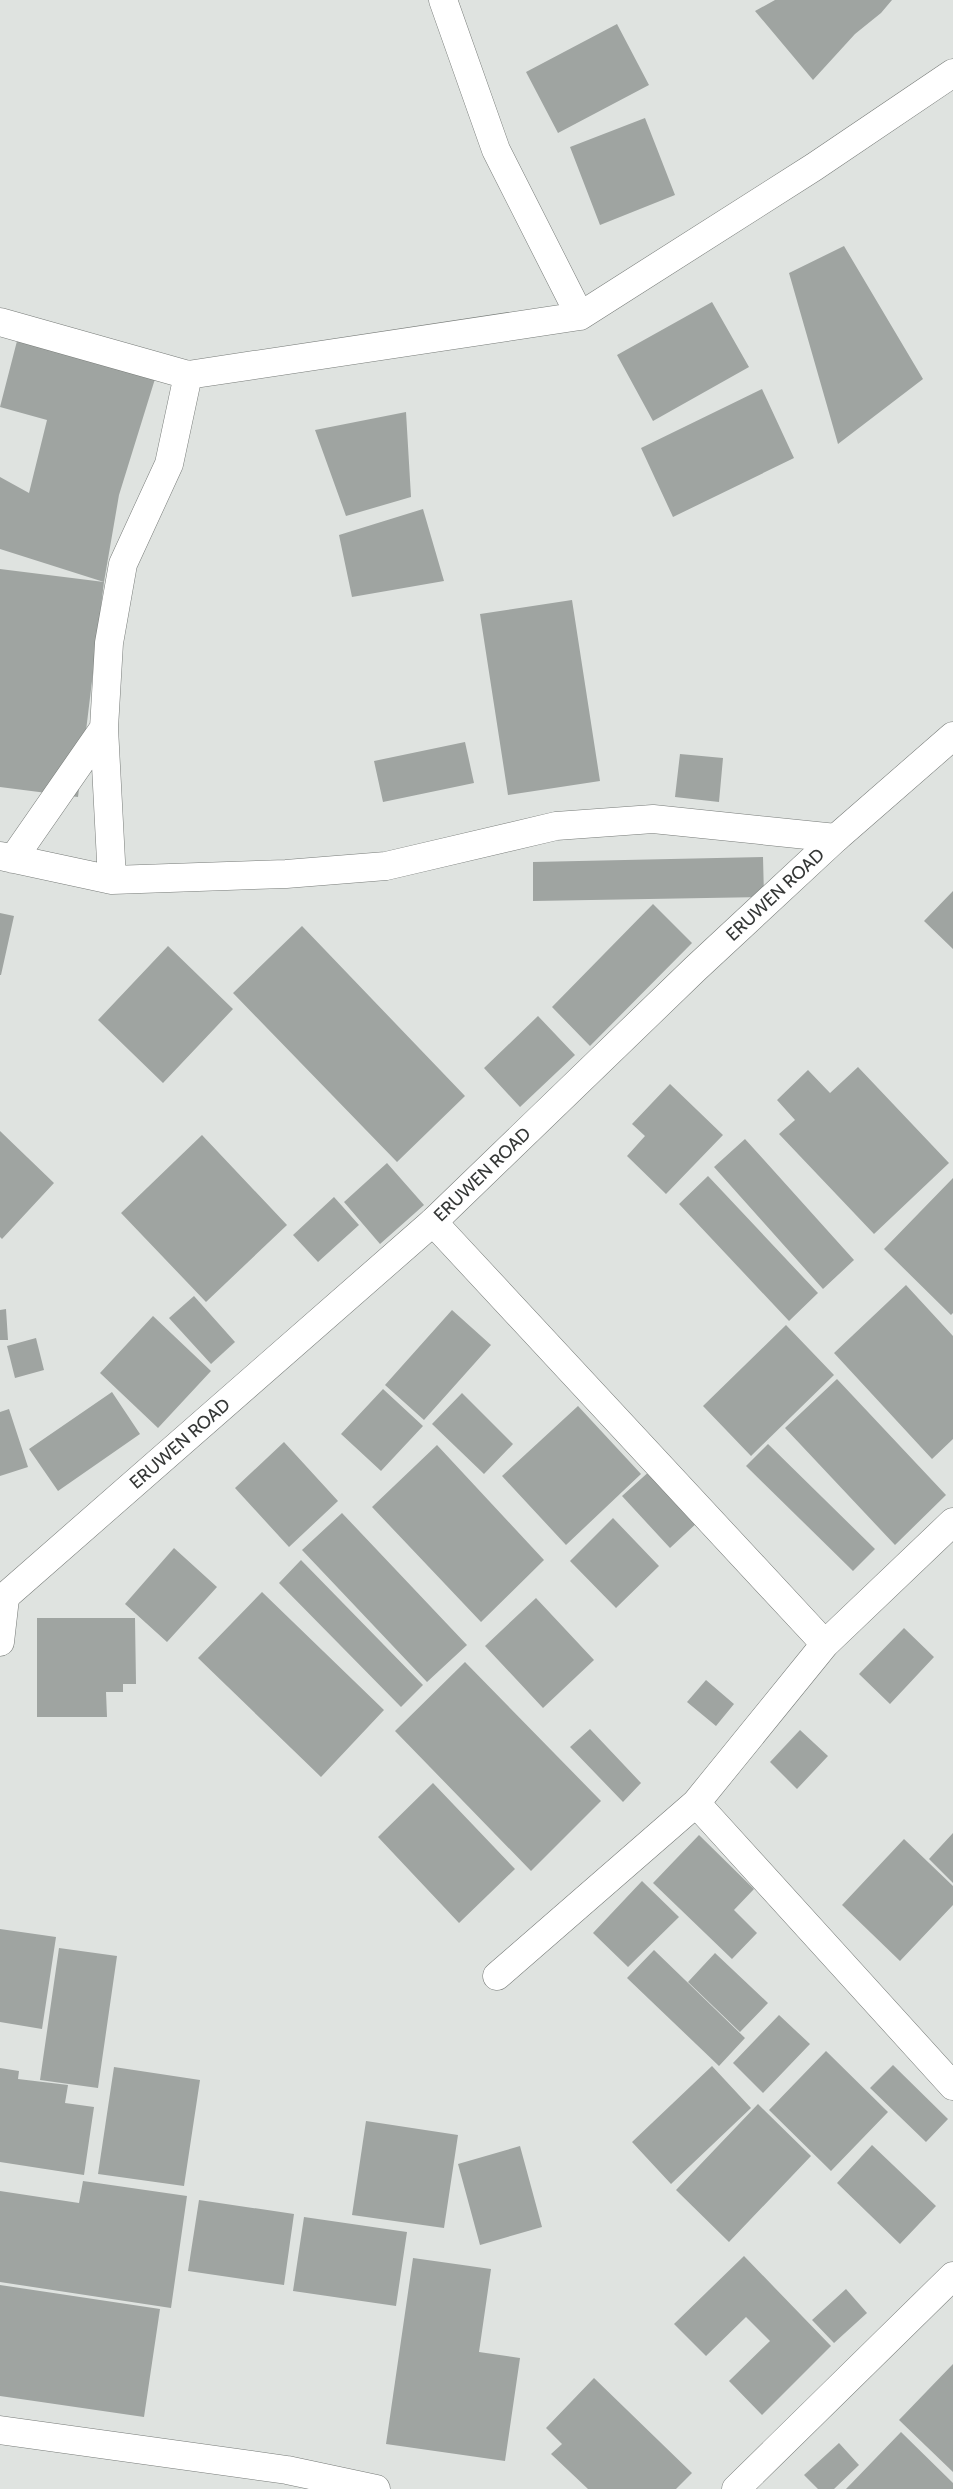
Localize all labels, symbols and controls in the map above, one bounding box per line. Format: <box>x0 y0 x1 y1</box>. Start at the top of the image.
street label: ERUWEN ROAD <box>721 844 829 946</box>
street label: ERUWEN ROAD <box>429 1123 535 1226</box>
street label: ERUWEN ROAD <box>125 1394 235 1493</box>

